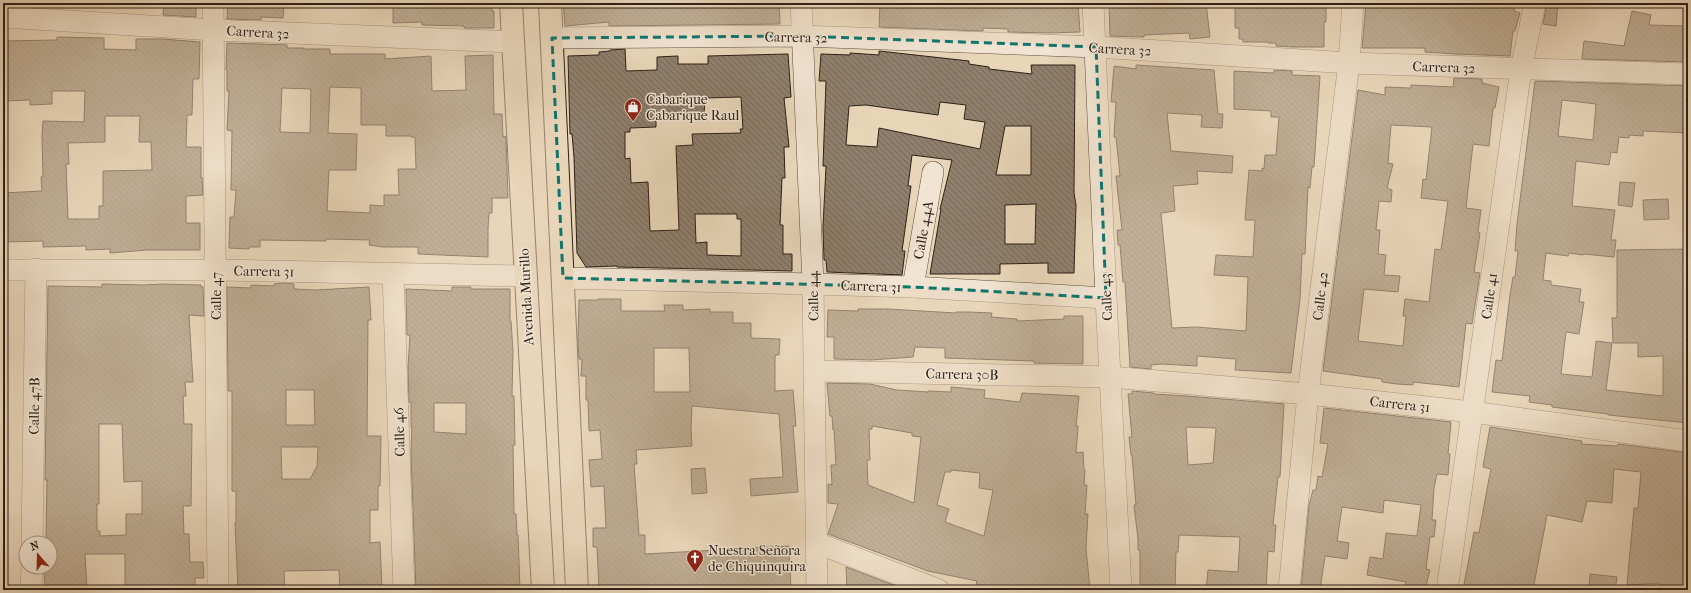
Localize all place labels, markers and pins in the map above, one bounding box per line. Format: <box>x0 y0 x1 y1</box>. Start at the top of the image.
place label: Cabarique Cabarique Raul <box>646 91 739 124</box>
shop icon: Cabarique Cabarique Raul <box>623 97 643 122</box>
place label: Nuestra Señora de Chiquinquira <box>708 542 806 575</box>
church icon: Nuestra Señora de Chiquinquira <box>685 548 705 573</box>

